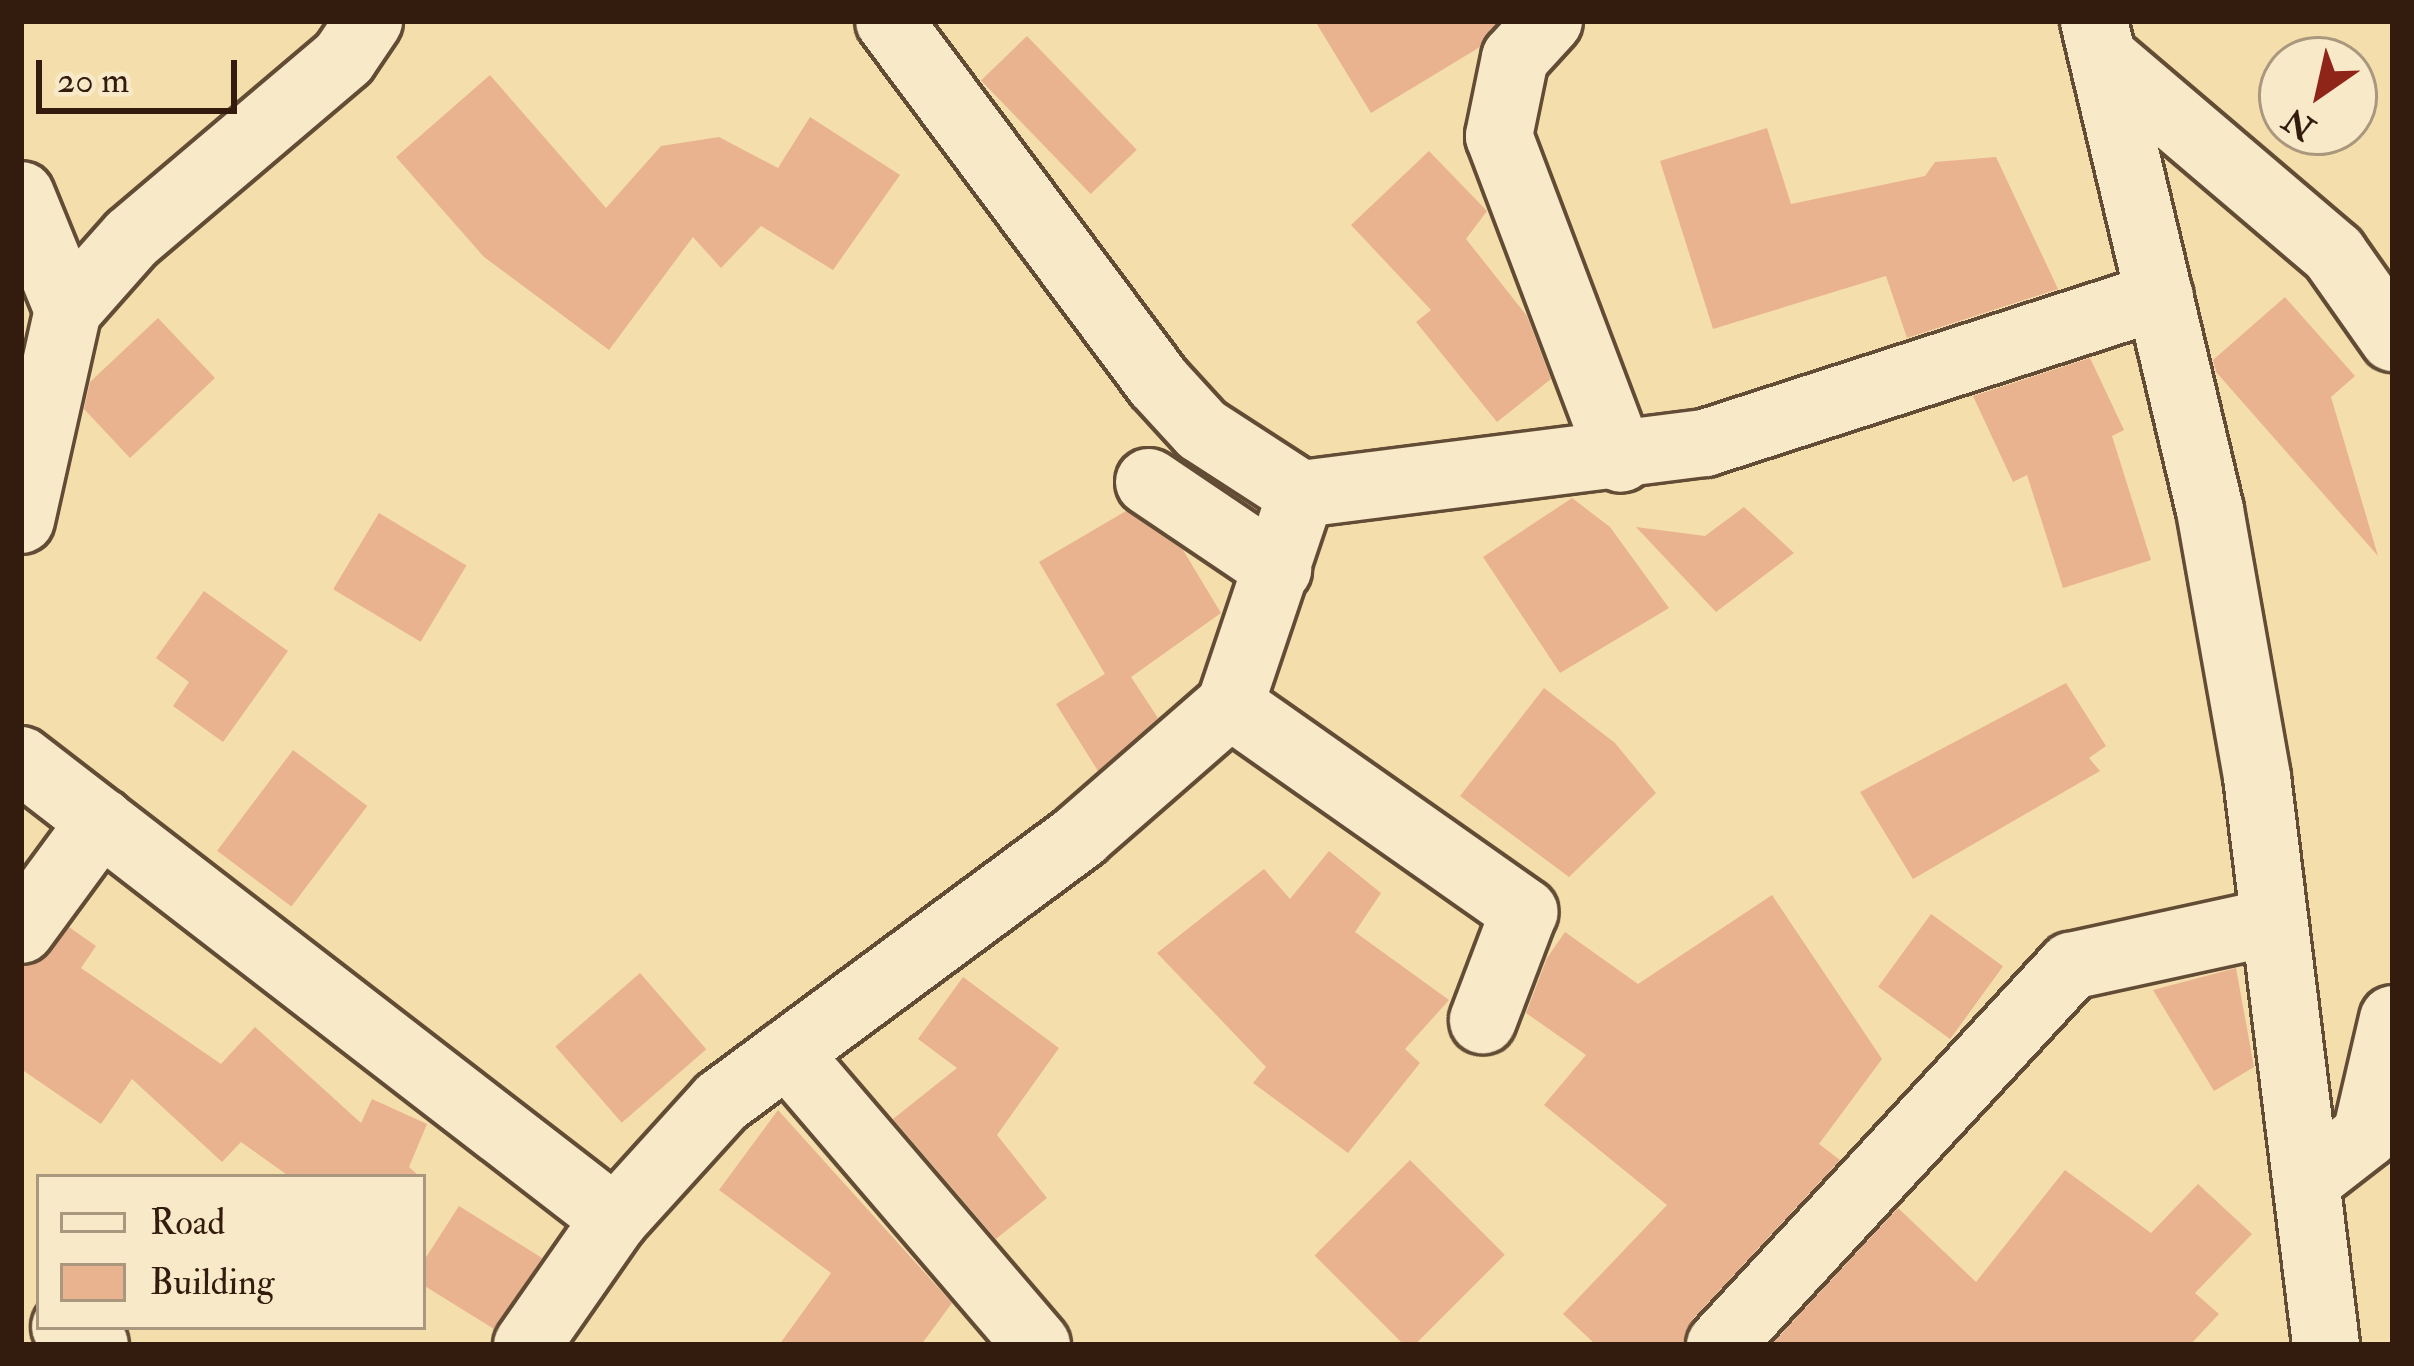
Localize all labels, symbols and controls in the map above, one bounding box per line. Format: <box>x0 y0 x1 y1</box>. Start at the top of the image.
scale bar <box>42 36 243 110</box>
north arrow <box>2258 36 2378 156</box>
text: 20 m <box>57 58 129 103</box>
text: N <box>2276 99 2323 149</box>
legend <box>36 1174 426 1330</box>
text: Road <box>150 1200 225 1245</box>
text: Building <box>150 1260 274 1305</box>

